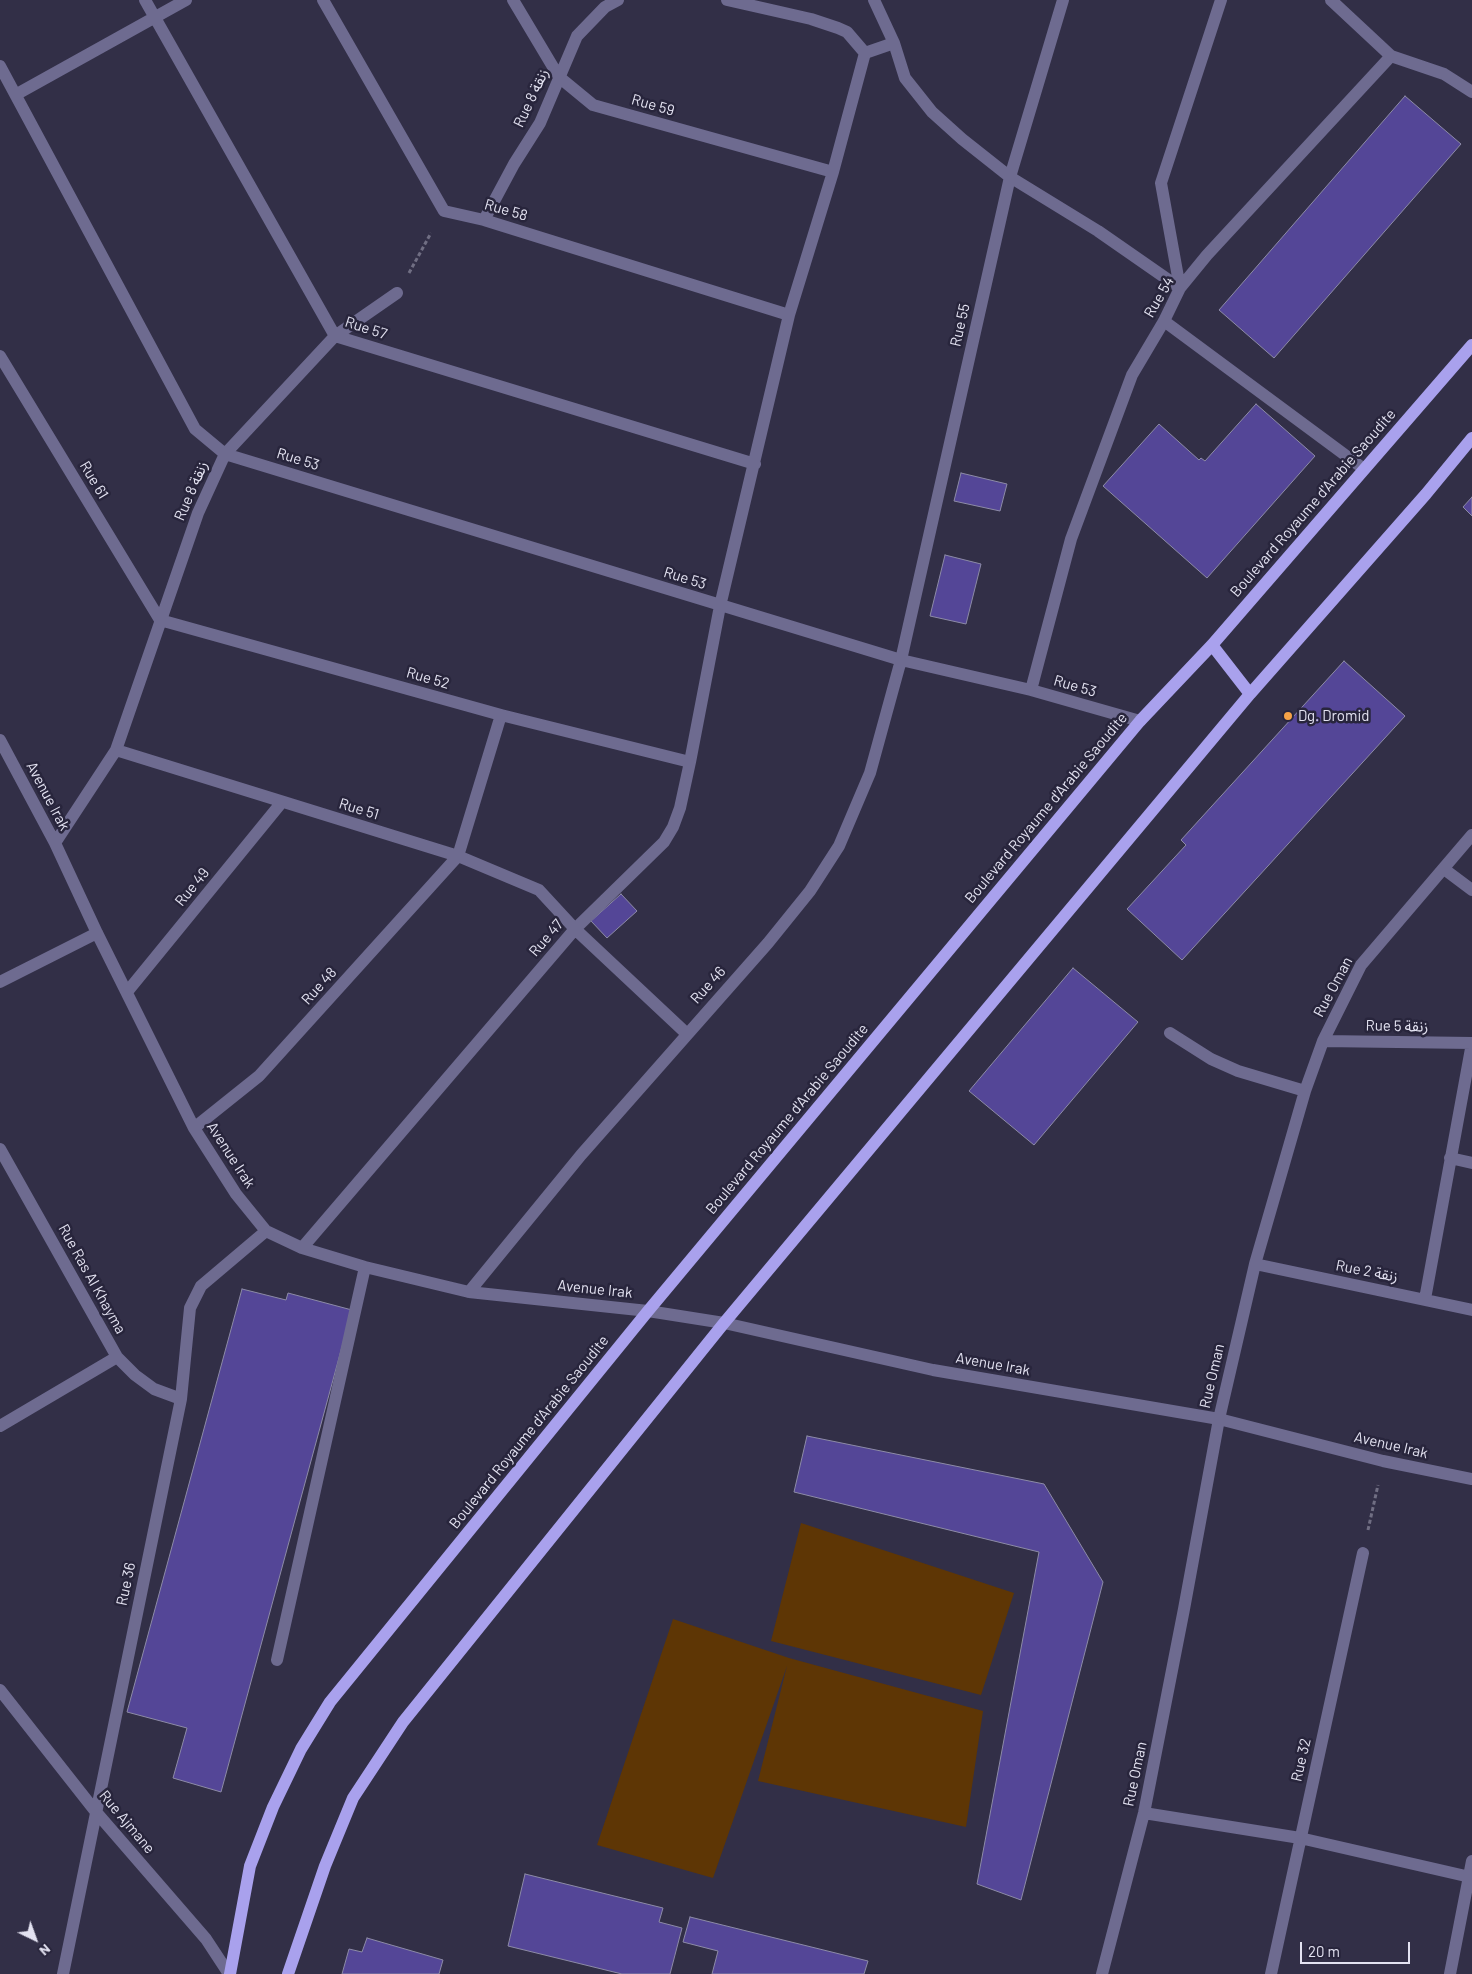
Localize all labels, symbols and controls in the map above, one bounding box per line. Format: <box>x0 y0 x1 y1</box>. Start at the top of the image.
street label: Rue 8 زنقة <box>510 66 552 130</box>
street label: Rue 59 <box>629 90 677 120</box>
street label: Rue 58 <box>482 195 530 225</box>
street label: Rue 54 <box>1140 273 1178 321</box>
street label: Rue 55 <box>946 302 974 348</box>
street label: Rue 57 <box>343 313 389 343</box>
street label: Boulevard Royaume d'Arabie Saoudite <box>1226 405 1400 601</box>
street label: Rue 53 <box>274 444 322 474</box>
street label: Rue 61 <box>76 458 112 502</box>
street label: Rue 8 زنقة <box>170 459 212 523</box>
street label: Rue 53 <box>661 563 709 593</box>
street label: Rue 52 <box>404 663 452 693</box>
street label: Rue 53 <box>1052 671 1098 701</box>
place label: Dg. Dromid <box>1298 707 1369 725</box>
street label: Boulevard Royaume d'Arabie Saoudite <box>961 709 1131 907</box>
marker: Dg. Dromid <box>1282 710 1294 722</box>
street label: Avenue Irak <box>22 759 74 833</box>
street label: Rue 51 <box>337 794 381 824</box>
street label: Rue 49 <box>171 864 213 910</box>
street label: Rue 47 <box>525 916 567 960</box>
street label: Rue Oman <box>1310 954 1356 1020</box>
street label: Rue 46 <box>687 963 729 1007</box>
street label: Rue 48 <box>297 964 341 1008</box>
street label: Rue 5 زنقة <box>1365 1016 1429 1036</box>
street label: Boulevard Royaume d'Arabie Saoudite <box>702 1020 872 1218</box>
street label: Avenue Irak <box>203 1119 259 1191</box>
street label: Rue Ras Al Khayma <box>54 1221 130 1337</box>
street label: Rue 2 زنقة <box>1334 1256 1400 1286</box>
street label: Avenue Irak <box>557 1276 633 1302</box>
street label: Boulevard Royaume d'Arabie Saoudite <box>445 1332 613 1532</box>
street label: Rue Oman <box>1196 1342 1228 1410</box>
street label: Avenue Irak <box>954 1349 1032 1379</box>
street label: Avenue Irak <box>1352 1428 1430 1462</box>
street label: Rue 36 <box>113 1561 139 1607</box>
street label: Rue 32 <box>1287 1737 1315 1783</box>
street label: Rue Oman <box>1119 1740 1151 1808</box>
street label: Rue Ajmane <box>95 1787 159 1857</box>
north arrow <box>10 1914 60 1964</box>
scale bar <box>1302 1932 1412 1964</box>
text: N <box>36 1941 55 1960</box>
text: 20 m <box>1308 1942 1340 1960</box>

